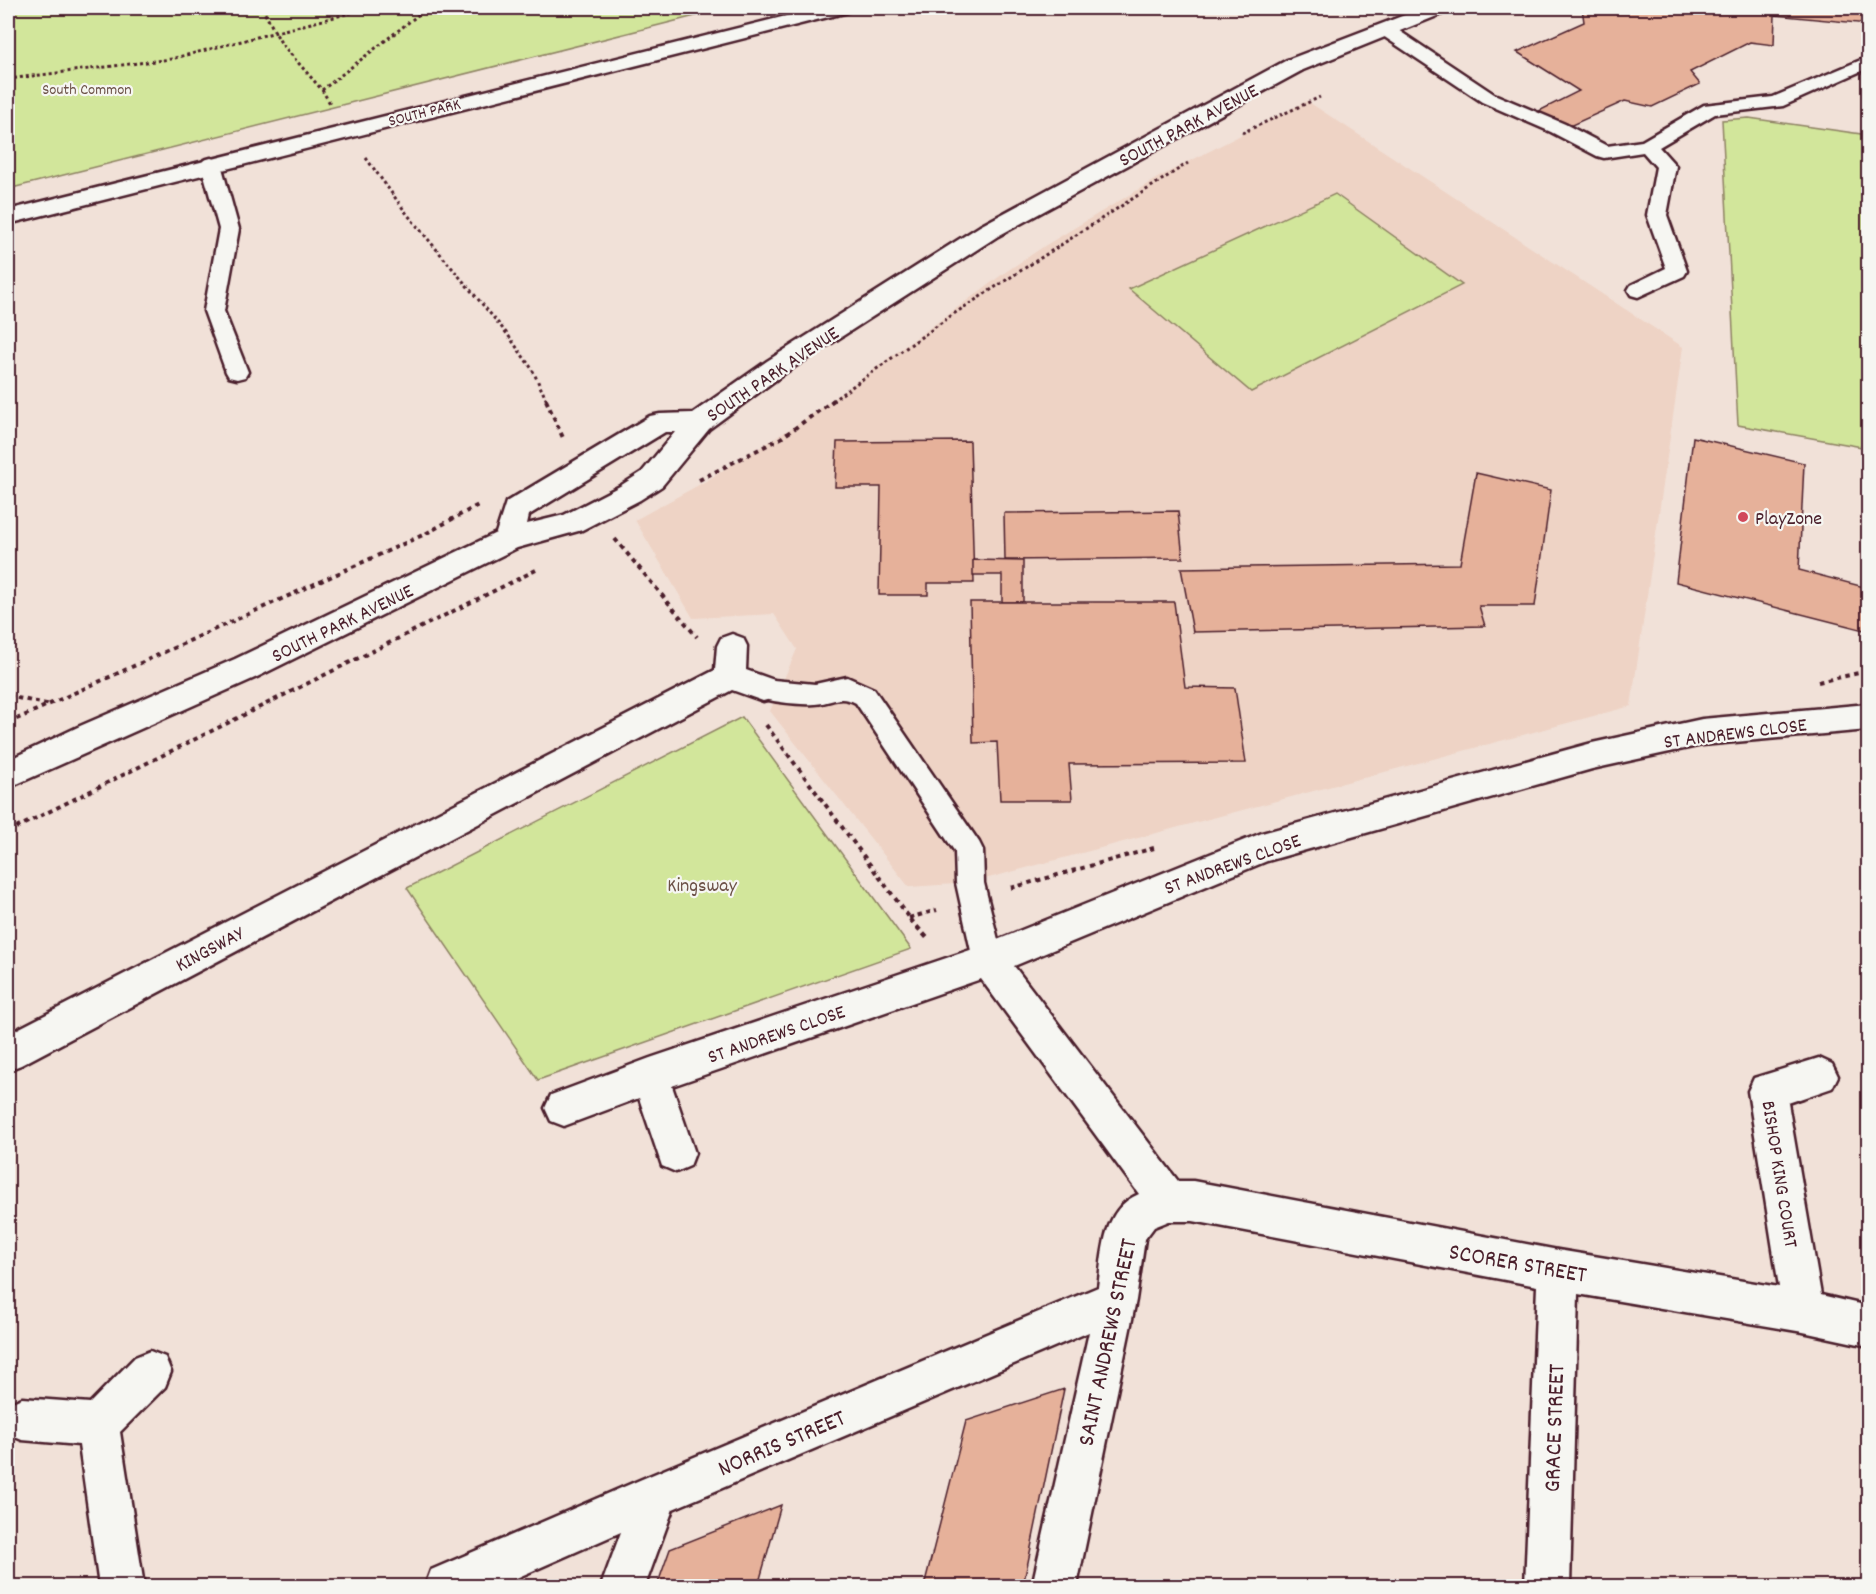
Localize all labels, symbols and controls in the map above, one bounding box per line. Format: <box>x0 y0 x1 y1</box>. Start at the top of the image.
street label: SOUTH PARK AVENUE <box>1115 78 1264 175</box>
park label: South Common <box>42 79 132 102</box>
street label: SOUTH PARK <box>386 93 463 133</box>
street label: SOUTH PARK AVENUE <box>702 321 846 430</box>
place label: PlayZone <box>1755 506 1822 534</box>
marker: PlayZone <box>1736 510 1750 524</box>
street label: SOUTH PARK AVENUE <box>268 578 419 671</box>
street label: ST ANDREWS CLOSE <box>1662 712 1808 758</box>
street label: ST ANDREWS CLOSE <box>1161 828 1305 904</box>
park label: Kingsway <box>667 873 738 901</box>
street label: KINGSWAY <box>171 921 250 980</box>
street label: ST ANDREWS CLOSE <box>704 999 849 1072</box>
street label: BISHOP KING COURT <box>1753 1099 1803 1250</box>
street label: SAINT ANDREWS STREET <box>1070 1235 1148 1449</box>
street label: SCORER STREET <box>1446 1236 1589 1294</box>
street label: GRACE STREET <box>1537 1363 1575 1493</box>
street label: NORRIS STREET <box>713 1402 852 1487</box>

